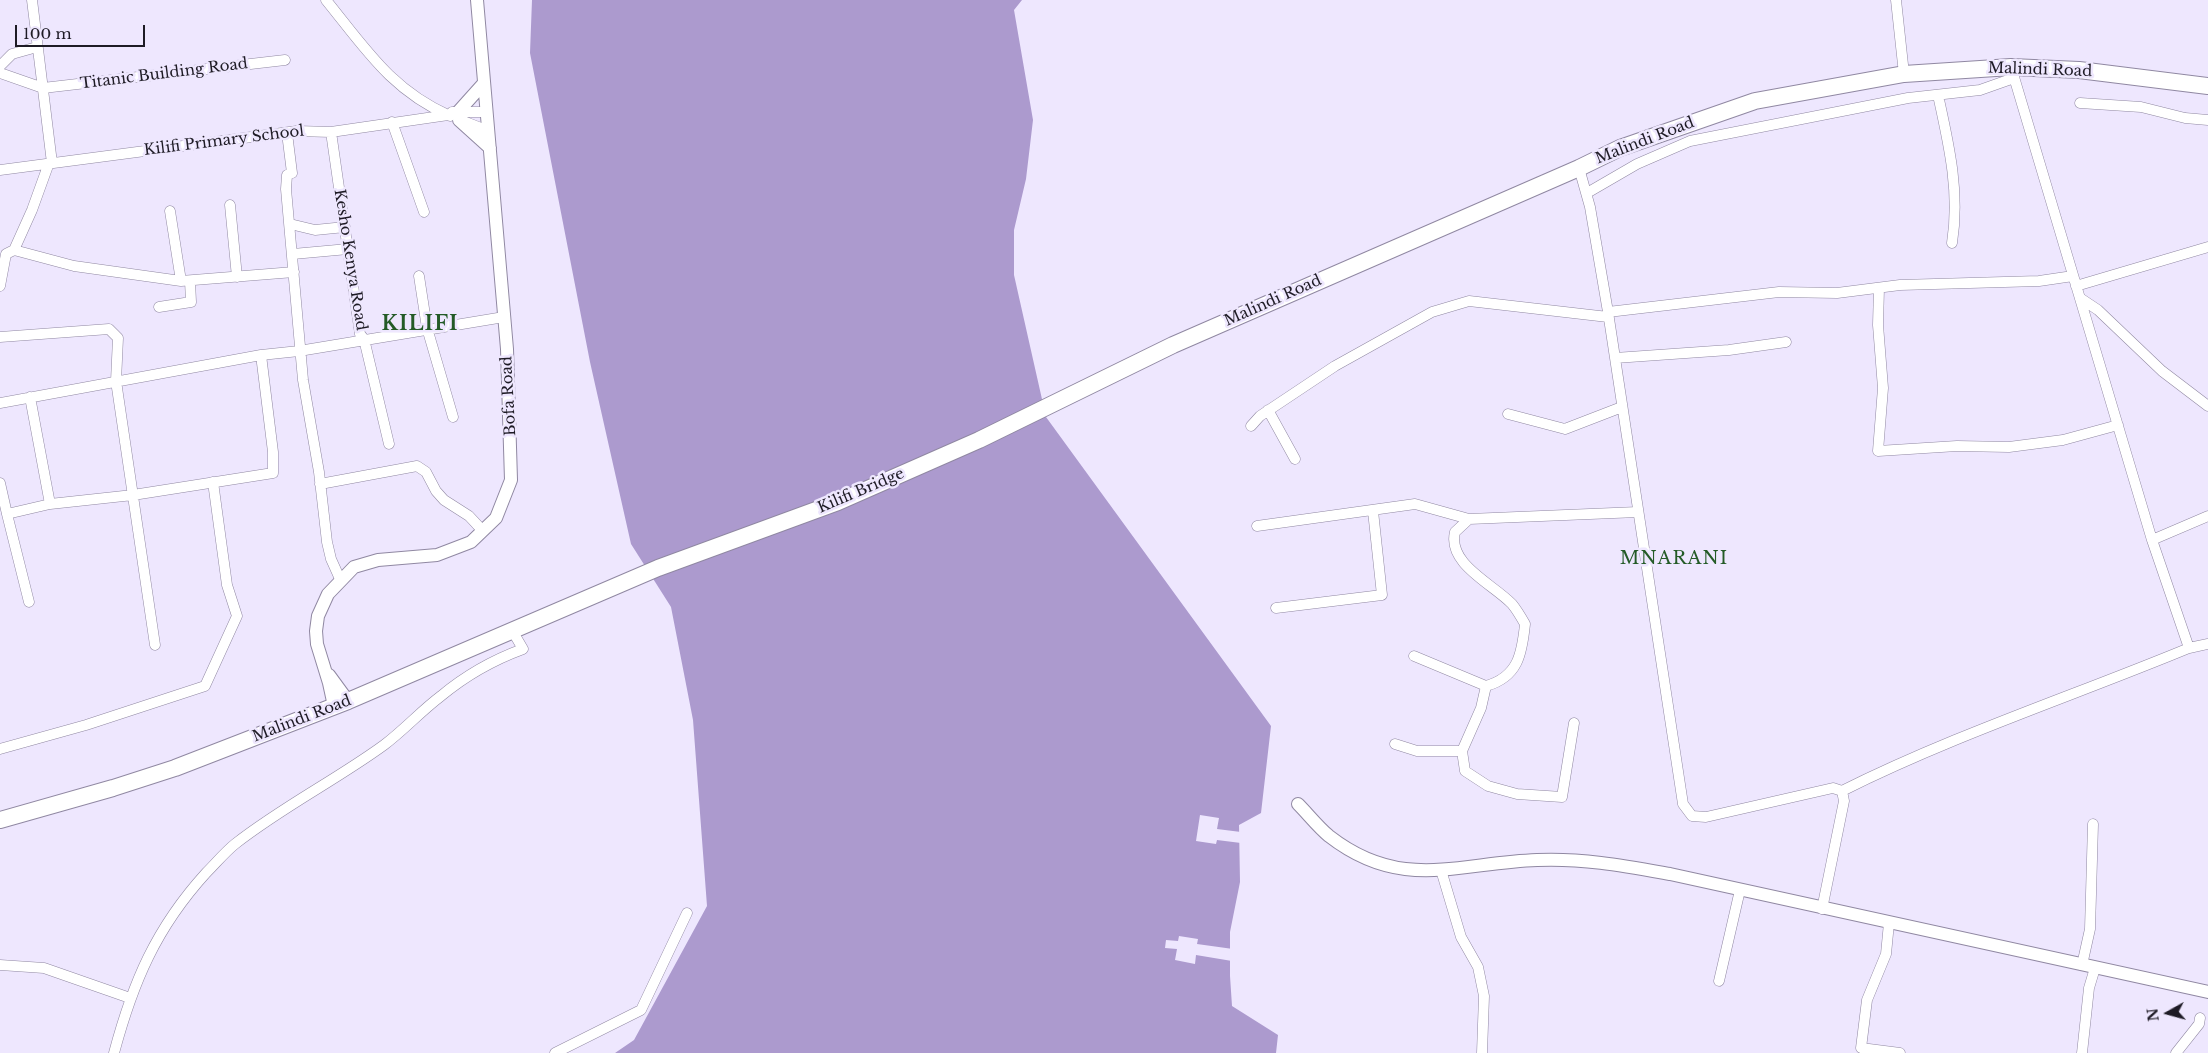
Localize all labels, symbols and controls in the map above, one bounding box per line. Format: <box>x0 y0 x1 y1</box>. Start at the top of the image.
scale bar <box>18 15 148 47</box>
text: 100 m <box>23 24 72 43</box>
street label: Titanic Building Road <box>79 55 249 93</box>
street label: Malindi Road <box>1987 59 2093 81</box>
street label: Malindi Road <box>1593 114 1697 168</box>
street label: Kilifi Primary School <box>143 122 305 160</box>
street label: Kesho Kenya Road <box>330 188 370 332</box>
street label: Malindi Road <box>1222 272 1324 330</box>
district label: KILIFI <box>381 312 459 336</box>
street label: Bofa Road <box>498 356 520 436</box>
street label: Kilifi Bridge <box>815 465 907 517</box>
district label: MNARANI <box>1619 548 1729 570</box>
street label: Malindi Road <box>250 692 354 746</box>
north arrow <box>2143 988 2193 1038</box>
text: N <box>2143 1007 2163 1022</box>

